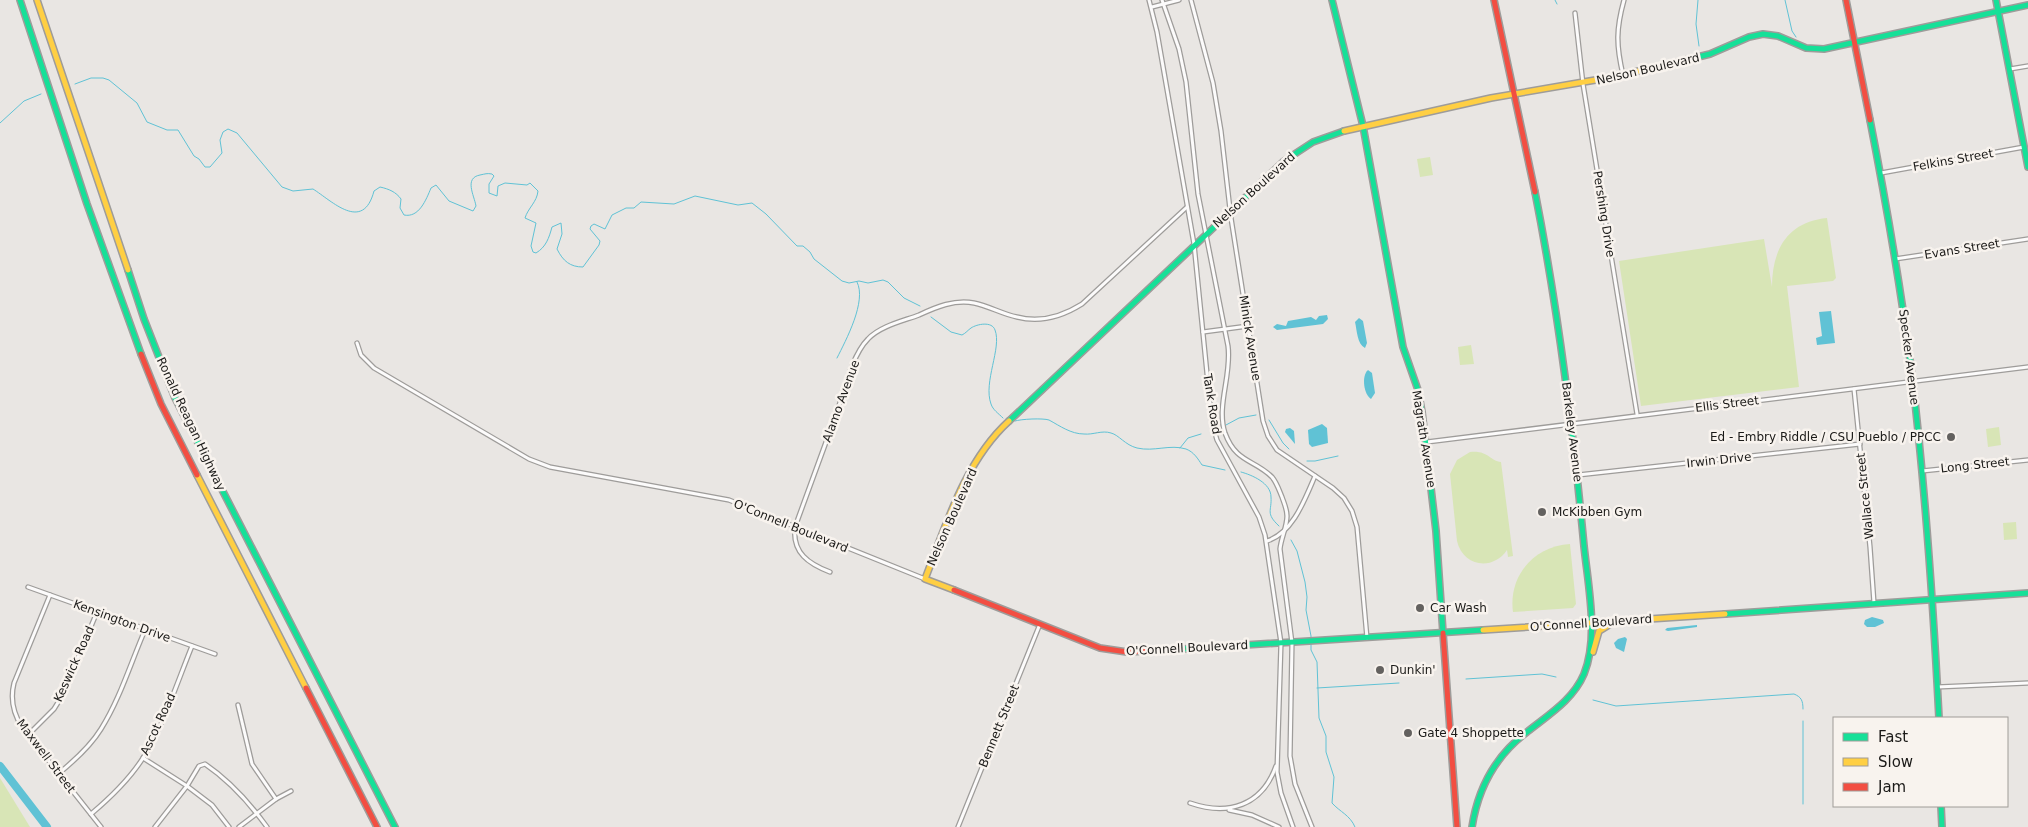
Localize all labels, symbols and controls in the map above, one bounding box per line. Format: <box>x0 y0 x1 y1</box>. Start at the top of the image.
street label: Nelson Boulevard <box>1595 50 1701 88</box>
street label: Felkins Street <box>1912 146 1995 174</box>
street label: Nelson Boulevard <box>1210 150 1298 230</box>
street label: Pershing Drive <box>1590 170 1618 258</box>
street label: Evans Street <box>1923 236 2001 262</box>
street label: Minick Avenue <box>1236 294 1264 382</box>
street label: Specker Avenue <box>1896 308 1922 406</box>
street label: Ronald Reagan Highway <box>154 355 228 493</box>
street label: Alamo Avenue <box>820 358 862 444</box>
street label: Tank Road <box>1200 372 1224 435</box>
street label: Barkeley Avenue <box>1559 381 1585 483</box>
street label: Magrath Avenue <box>1409 389 1439 489</box>
street label: Ellis Street <box>1694 393 1760 415</box>
place label: Ed - Embry Riddle / CSU Pueblo / PPCC <box>1710 430 1941 444</box>
marker: Ed - Embry Riddle / CSU Pueblo / PPCC <box>1945 431 1957 443</box>
street label: Irwin Drive <box>1686 450 1752 470</box>
street label: Wallace Street <box>1853 452 1876 540</box>
street label: Long Street <box>1940 454 2010 476</box>
street label: Nelson Boulevard <box>924 466 980 568</box>
street label: O'Connell Boulevard <box>732 497 850 555</box>
place label: McKibben Gym <box>1552 505 1642 519</box>
marker: McKibben Gym <box>1536 506 1548 518</box>
street label: Kensington Drive <box>71 597 173 645</box>
place label: Car Wash <box>1430 601 1487 615</box>
marker: Car Wash <box>1414 602 1426 614</box>
street label: O'Connell Boulevard <box>1530 612 1652 634</box>
street label: Keswick Road <box>51 624 97 704</box>
street label: O'Connell Boulevard <box>1126 638 1248 658</box>
place label: Dunkin' <box>1390 663 1436 677</box>
marker: Dunkin' <box>1374 664 1386 676</box>
street label: Bennett Street <box>976 682 1022 769</box>
street label: Ascot Road <box>137 691 179 757</box>
street label: Maxwell Street <box>14 716 79 796</box>
legend <box>1833 717 2008 807</box>
place label: Gate 4 Shoppette <box>1418 726 1524 740</box>
marker: Gate 4 Shoppette <box>1402 727 1414 739</box>
text: Fast <box>1878 728 1908 746</box>
text: Slow <box>1878 753 1913 771</box>
text: Jam <box>1877 778 1906 796</box>

